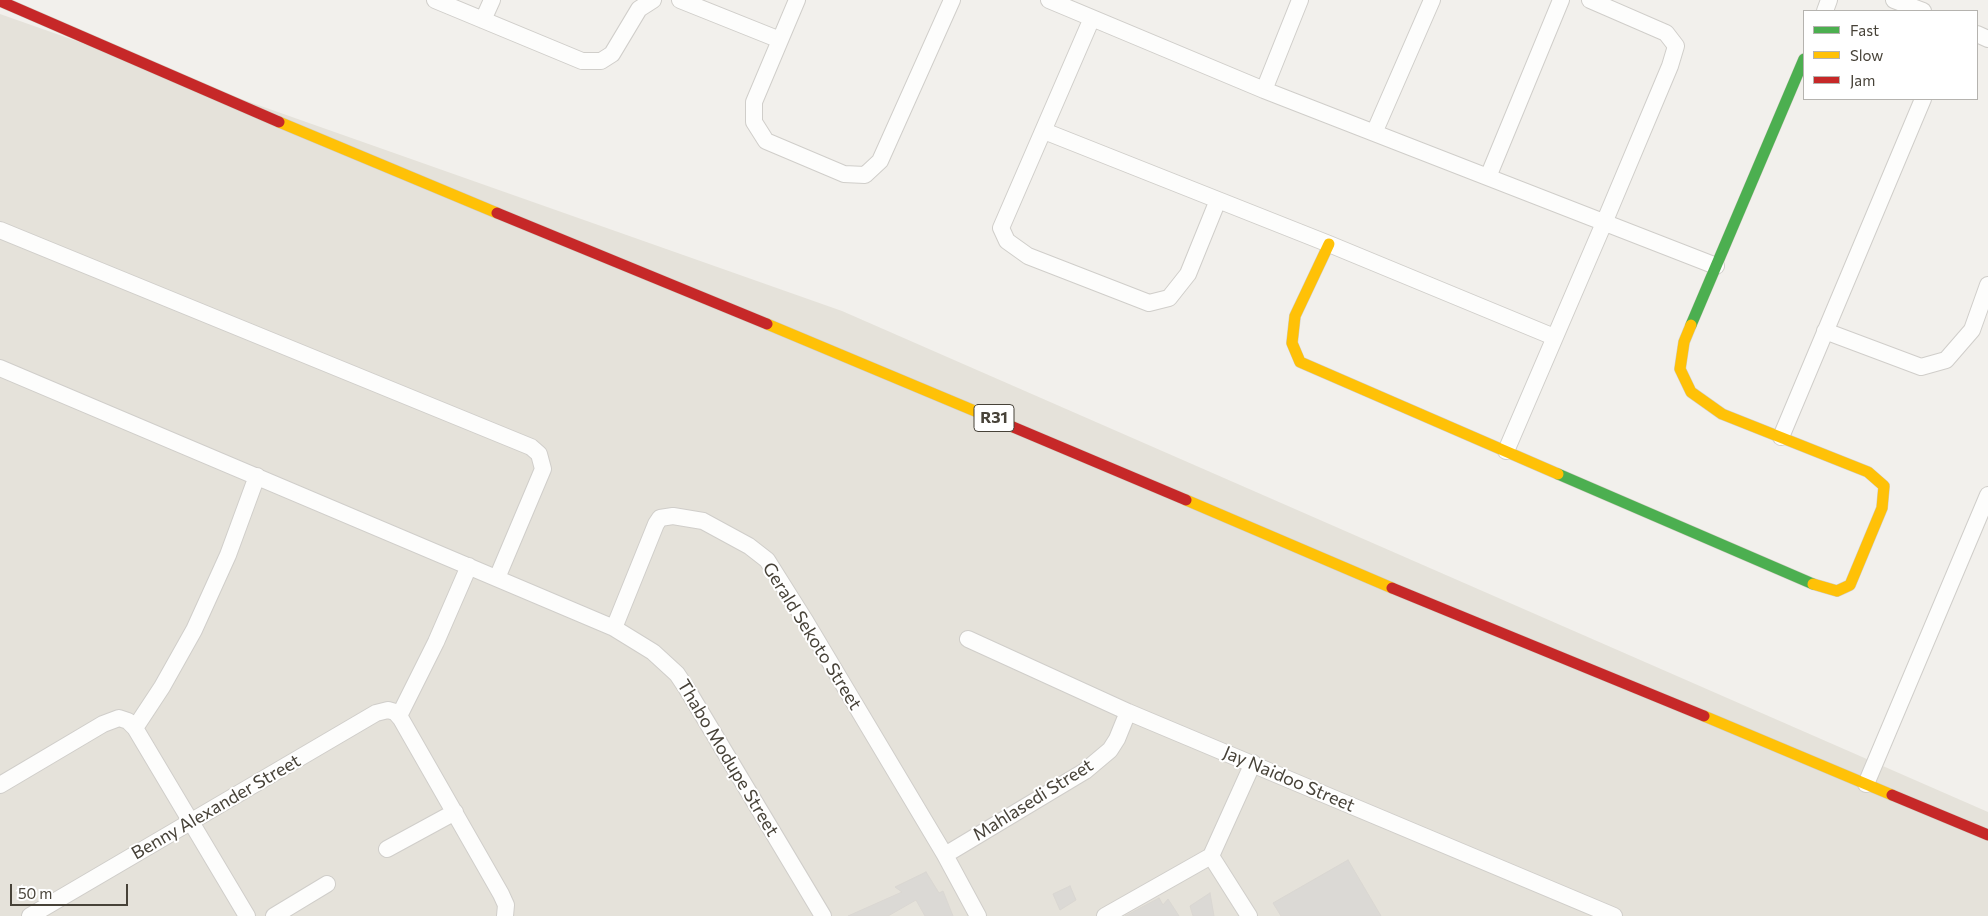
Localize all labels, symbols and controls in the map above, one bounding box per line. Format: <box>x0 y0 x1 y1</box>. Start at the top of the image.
legend <box>1803 10 1978 100</box>
text: Fast <box>1850 21 1879 39</box>
text: Slow <box>1850 46 1883 64</box>
text: Jam <box>1850 71 1875 89</box>
road number: R31 <box>974 404 1014 432</box>
street label: Gerald Sekoto Street <box>758 558 866 714</box>
street label: Thabo Modupe Street <box>673 676 783 840</box>
street label: Jay Naidoo Street <box>1220 742 1358 816</box>
street label: Benny Alexander Street <box>128 750 304 864</box>
street label: Mahlasedi Street <box>969 754 1097 846</box>
scale bar <box>12 874 130 906</box>
text: 50 m <box>18 884 52 902</box>

